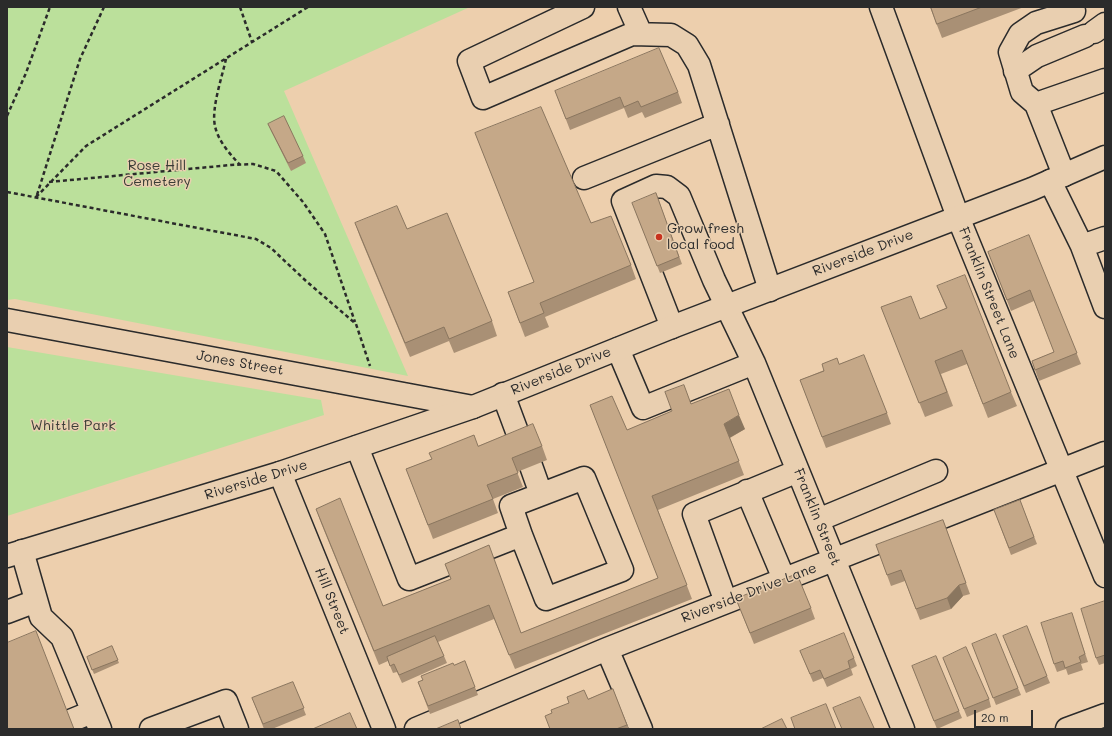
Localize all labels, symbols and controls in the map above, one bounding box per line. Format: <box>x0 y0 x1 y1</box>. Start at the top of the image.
park label: Rose Hill Cemetery <box>123 158 191 190</box>
place label: Grow fresh local food <box>667 221 744 254</box>
street label: Franklin Street Lane <box>955 225 1023 361</box>
street label: Riverside Drive <box>810 226 916 280</box>
marker: Grow fresh local food <box>654 232 664 242</box>
street label: Riverside Drive <box>508 343 614 399</box>
street label: Jones Street <box>195 347 285 379</box>
park label: Whittle Park <box>30 418 116 434</box>
street label: Riverside Drive <box>203 456 309 504</box>
street label: Franklin Street <box>790 466 844 568</box>
street label: Riverside Drive Lane <box>679 559 819 627</box>
street label: Hill Street <box>311 565 353 637</box>
scale bar <box>976 702 1035 728</box>
text: 20 m <box>981 709 1009 725</box>

